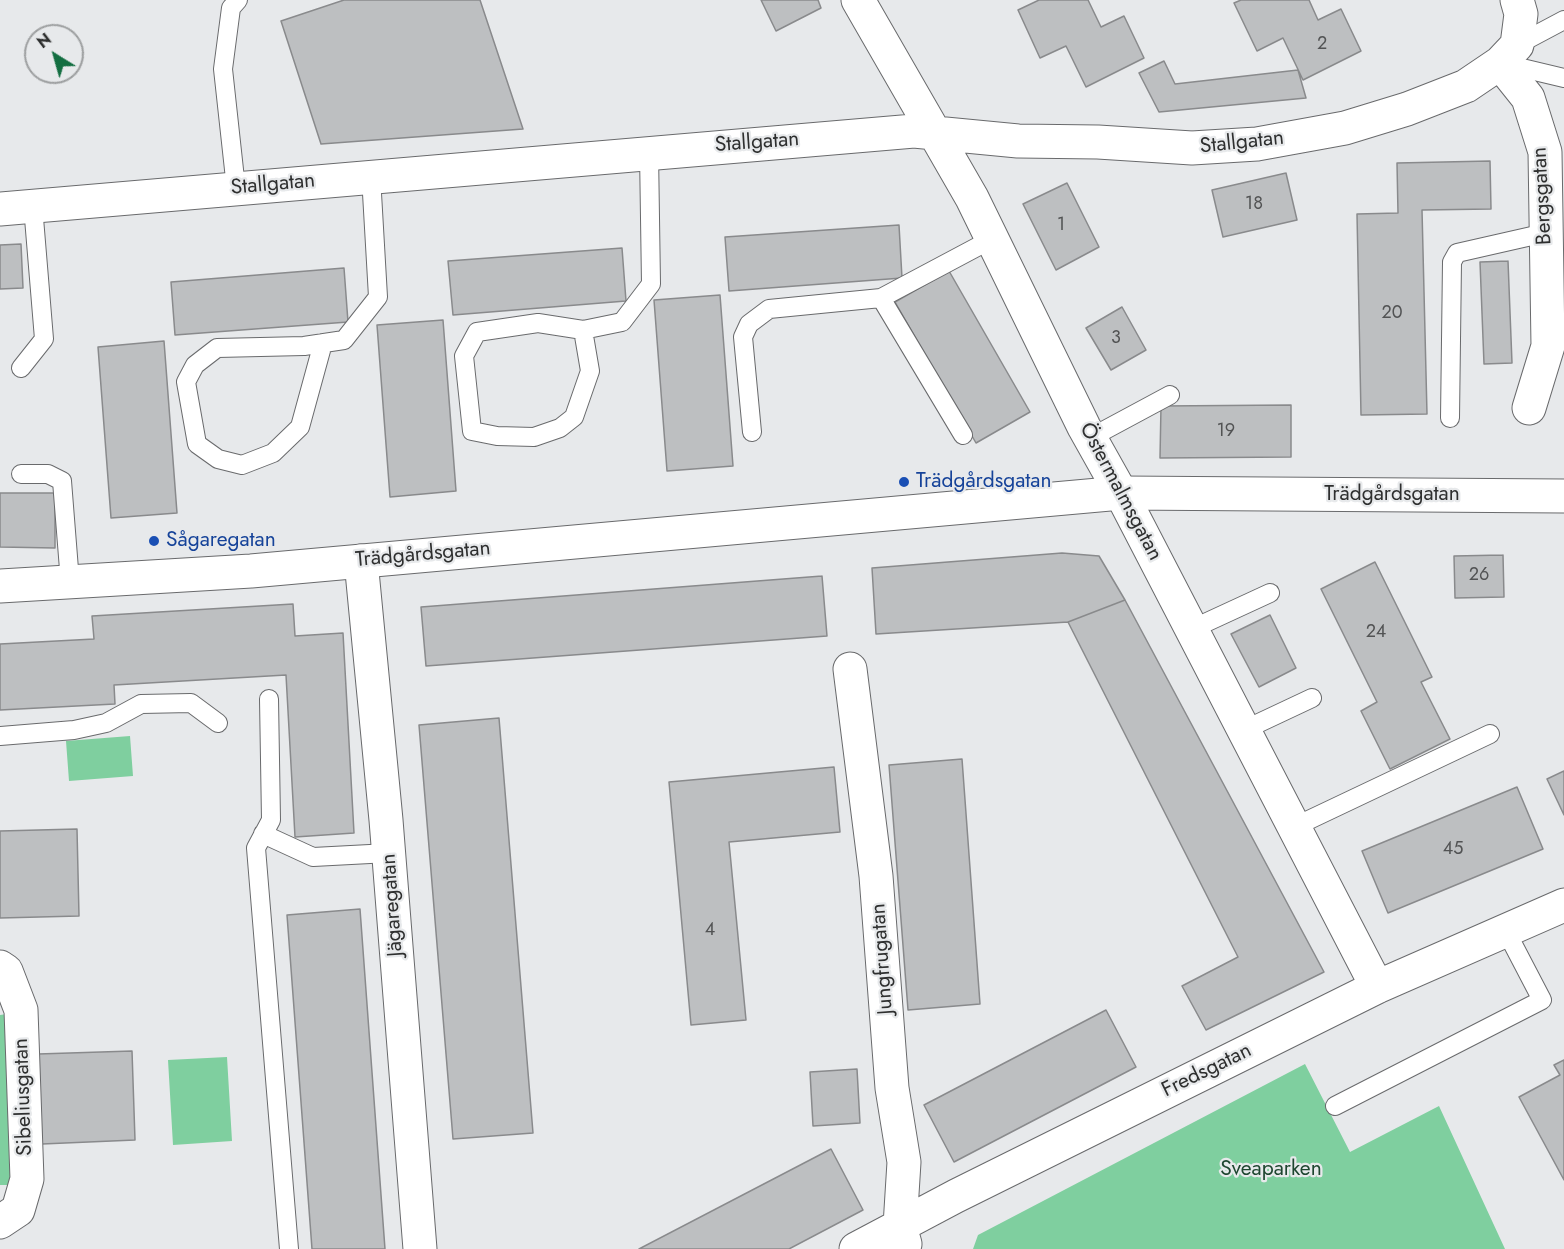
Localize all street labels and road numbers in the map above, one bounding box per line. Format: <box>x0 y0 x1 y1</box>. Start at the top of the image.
street label: Stallgatan <box>1199 126 1285 160</box>
street label: Stallgatan <box>714 127 800 159</box>
street label: Bergsgatan <box>1528 146 1558 246</box>
street label: Stallgatan <box>230 169 316 201</box>
street label: Östermalmsgatan <box>1073 419 1167 565</box>
street label: Trädgårdsgatan <box>1324 482 1460 508</box>
street label: Trädgårdsgatan <box>354 537 492 573</box>
street label: Jägaregatan <box>377 853 409 957</box>
street label: Jungfrugatan <box>867 902 899 1016</box>
street label: Sibeliusgatan <box>9 1038 39 1156</box>
street label: Fredsgatan <box>1158 1039 1256 1103</box>

